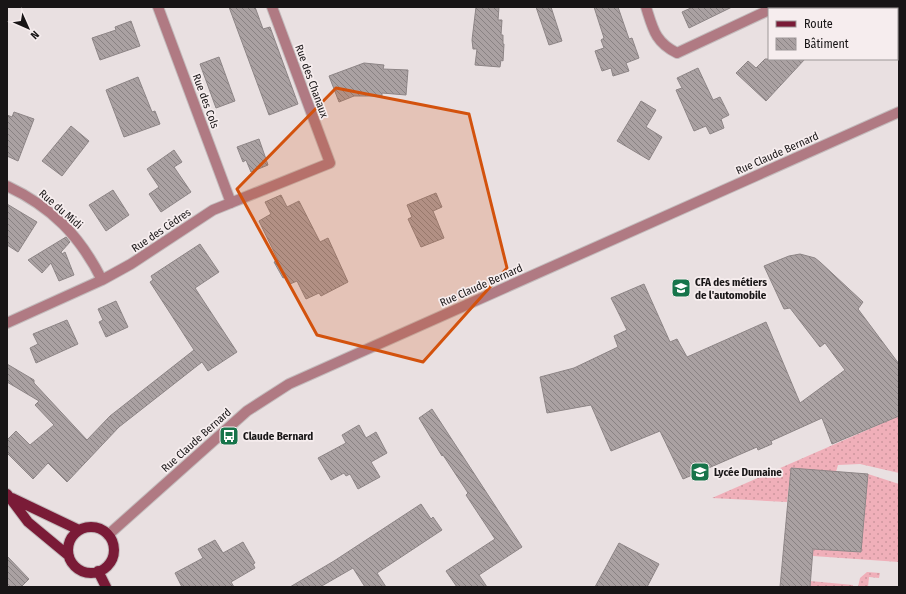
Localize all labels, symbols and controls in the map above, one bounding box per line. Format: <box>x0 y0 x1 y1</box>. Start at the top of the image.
north arrow <box>8 8 48 48</box>
legend <box>768 8 898 60</box>
text: Route <box>804 17 833 31</box>
text: N <box>28 28 42 42</box>
text: Bâtiment <box>804 37 849 51</box>
street label: Rue des Chanaux <box>292 43 331 120</box>
street label: Rue des Cols <box>190 72 222 131</box>
street label: Rue Claude Bernard <box>734 129 821 178</box>
street label: Rue du Midi <box>36 187 85 232</box>
street label: Rue des Cèdres <box>129 206 194 255</box>
street label: Rue Claude Bernard <box>438 261 525 310</box>
place label: CFA des métiers de l'automobile <box>695 276 767 302</box>
school or university icon: CFA des métiers de l'automobile <box>670 277 692 299</box>
street label: Rue Claude Bernard <box>159 406 234 475</box>
bus stop icon: Claude Bernard <box>218 425 240 447</box>
place label: Claude Bernard <box>243 430 313 443</box>
school or university icon: Lycée Dumaine <box>689 461 711 483</box>
place label: Lycée Dumaine <box>714 466 782 479</box>

